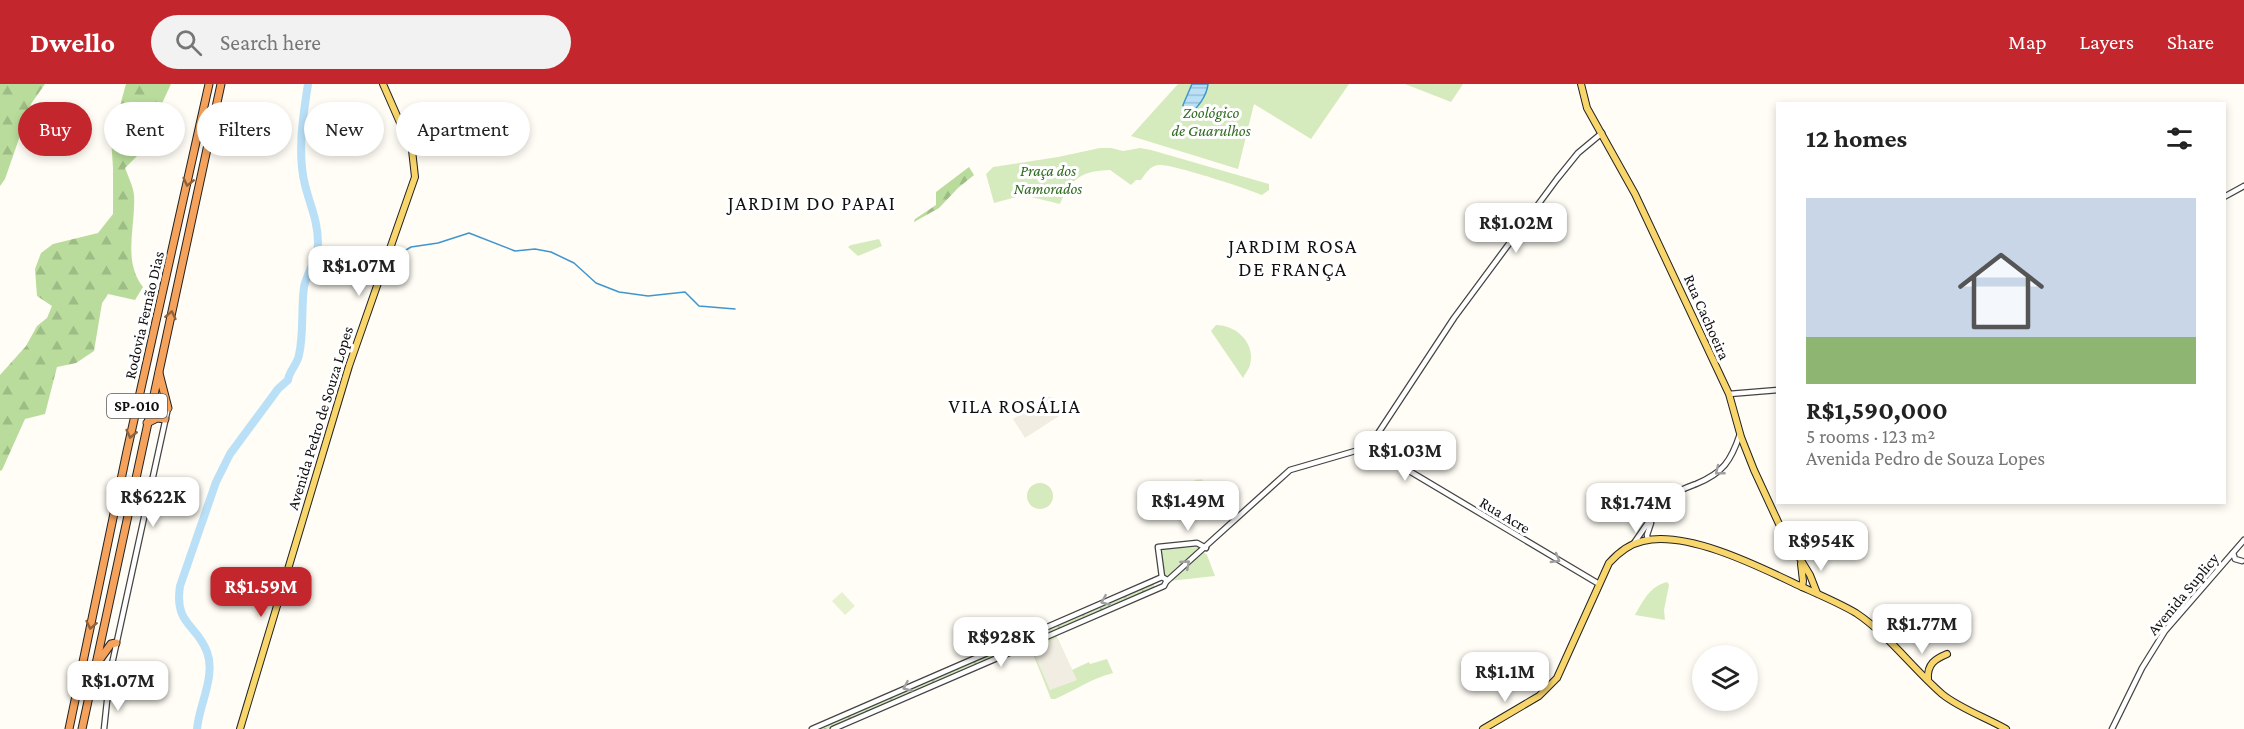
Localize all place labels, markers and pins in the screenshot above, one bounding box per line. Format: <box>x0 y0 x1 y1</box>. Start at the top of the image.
pin: R$1.02M <box>1461 203 1571 254</box>
pin: R$1.07M <box>304 246 414 297</box>
pin: R$1.03M <box>1350 431 1460 482</box>
pin: R$622K <box>104 477 202 528</box>
pin: R$1.49M <box>1133 481 1243 532</box>
pin: R$1.74M <box>1581 483 1691 534</box>
pin: R$954K <box>1772 521 1870 572</box>
pin: R$1.59M <box>206 567 316 618</box>
pin: R$1.77M <box>1867 604 1977 655</box>
pin: R$928K <box>952 617 1050 668</box>
pin: R$1.1M <box>1456 652 1554 703</box>
pin: R$1.07M <box>63 661 173 712</box>

